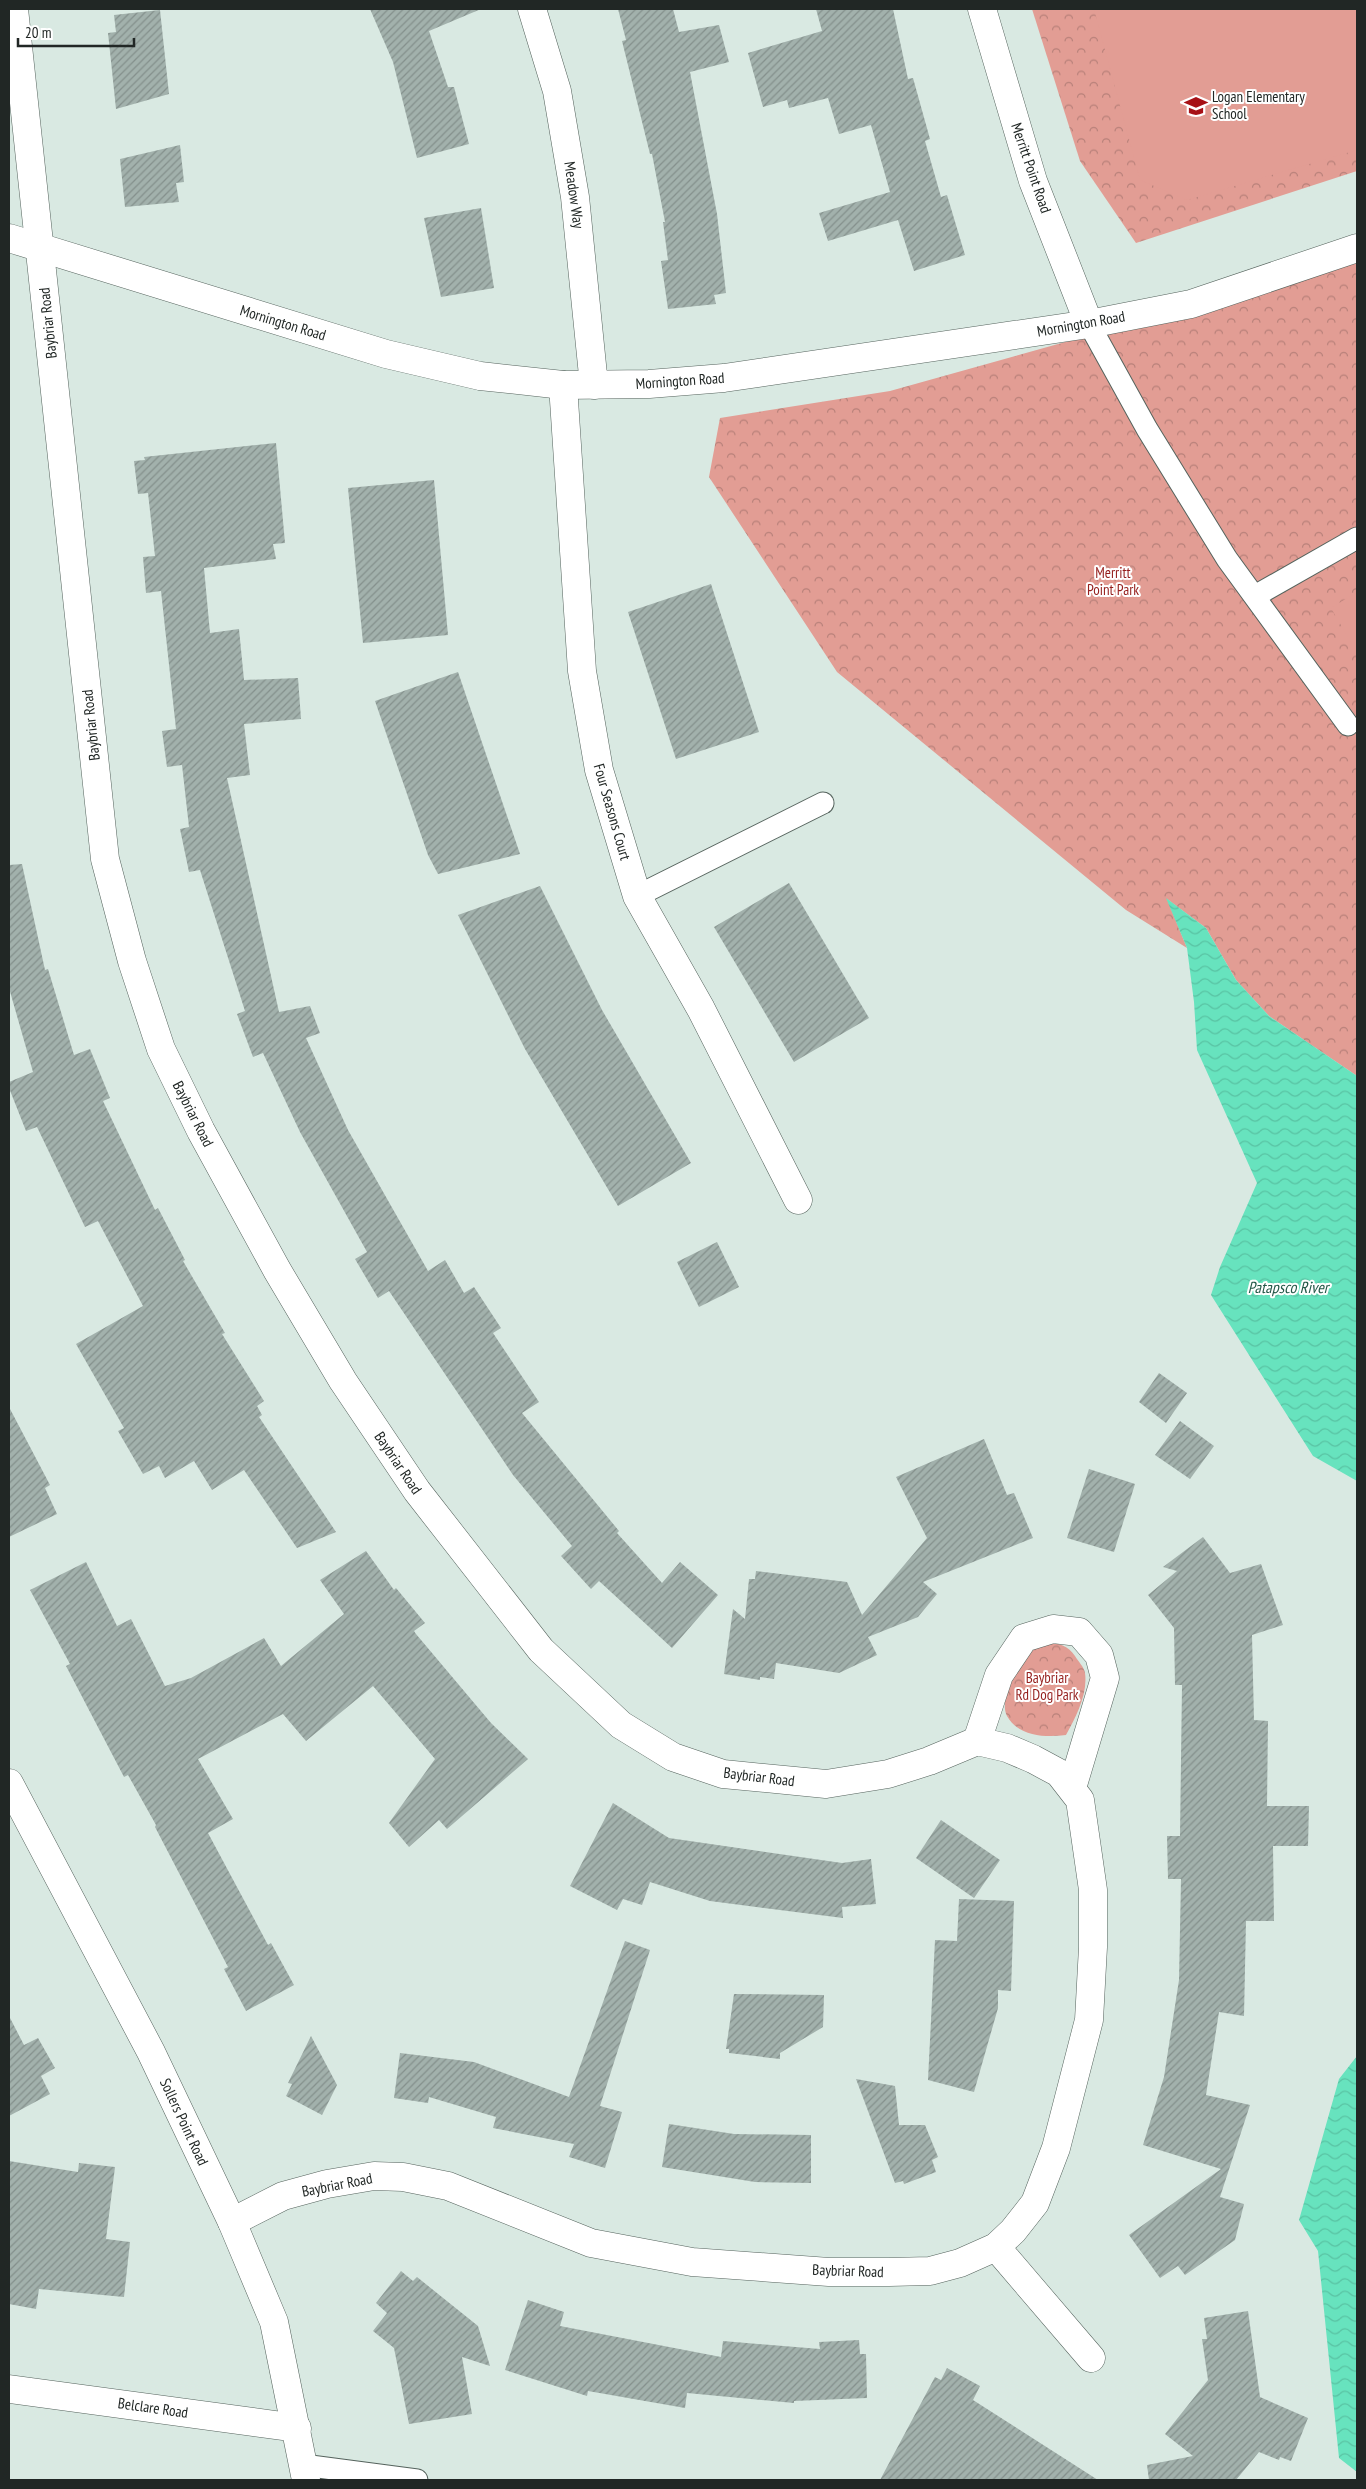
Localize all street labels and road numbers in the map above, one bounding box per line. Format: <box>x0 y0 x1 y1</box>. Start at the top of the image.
street label: Merritt Point Road <box>1007 120 1056 215</box>
street label: Meadow Way <box>560 160 589 230</box>
street label: Baybriar Road <box>34 287 61 360</box>
street label: Mornington Road <box>238 300 328 345</box>
street label: Mornington Road <box>1035 306 1126 341</box>
street label: Mornington Road <box>635 368 725 393</box>
street label: Baybriar Road <box>77 689 104 762</box>
street label: Four Seasons Court <box>590 761 635 862</box>
street label: Baybriar Road <box>169 1078 218 1150</box>
street label: Baybriar Road <box>371 1428 426 1498</box>
street label: Baybriar Road <box>722 1763 796 1790</box>
street label: Sollers Point Road <box>156 2075 213 2168</box>
street label: Baybriar Road <box>300 2168 374 2201</box>
street label: Baybriar Road <box>812 2260 884 2281</box>
street label: Belclare Road <box>117 2393 189 2422</box>

